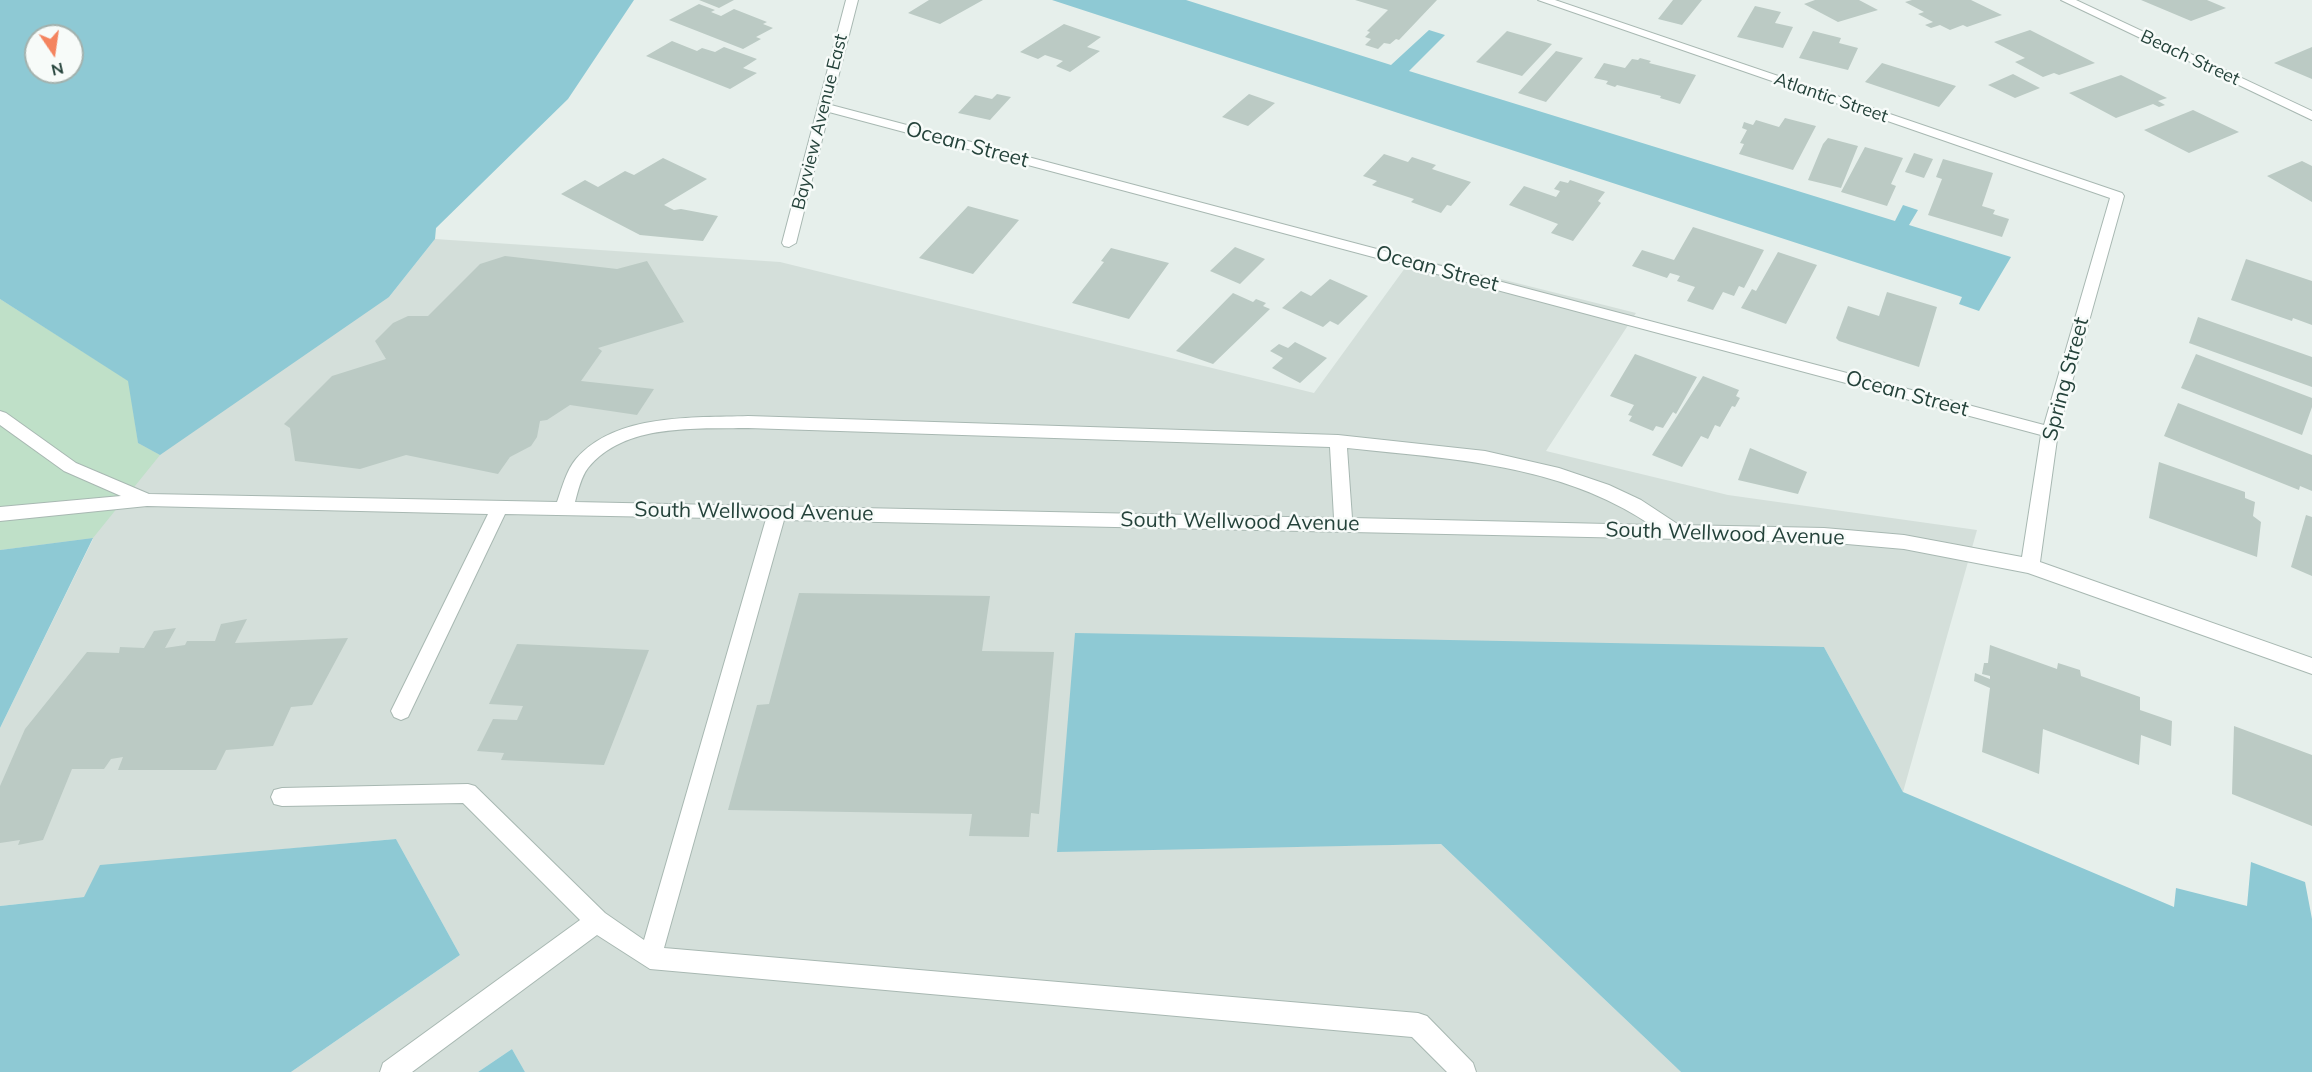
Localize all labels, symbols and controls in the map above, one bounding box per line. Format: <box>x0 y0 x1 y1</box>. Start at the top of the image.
north arrow <box>24 24 84 84</box>
street label: Beach Street <box>2137 26 2243 90</box>
street label: Bayview Avenue East <box>788 32 852 212</box>
text: N <box>49 58 66 81</box>
street label: Atlantic Street <box>1771 68 1891 128</box>
street label: Ocean Street <box>903 116 1031 174</box>
street label: Ocean Street <box>1373 240 1501 298</box>
street label: Spring Street <box>2037 314 2095 444</box>
street label: Ocean Street <box>1843 365 1971 423</box>
street label: South Wellwood Avenue <box>634 497 874 527</box>
street label: South Wellwood Avenue <box>1120 507 1360 537</box>
street label: South Wellwood Avenue <box>1605 517 1845 551</box>

